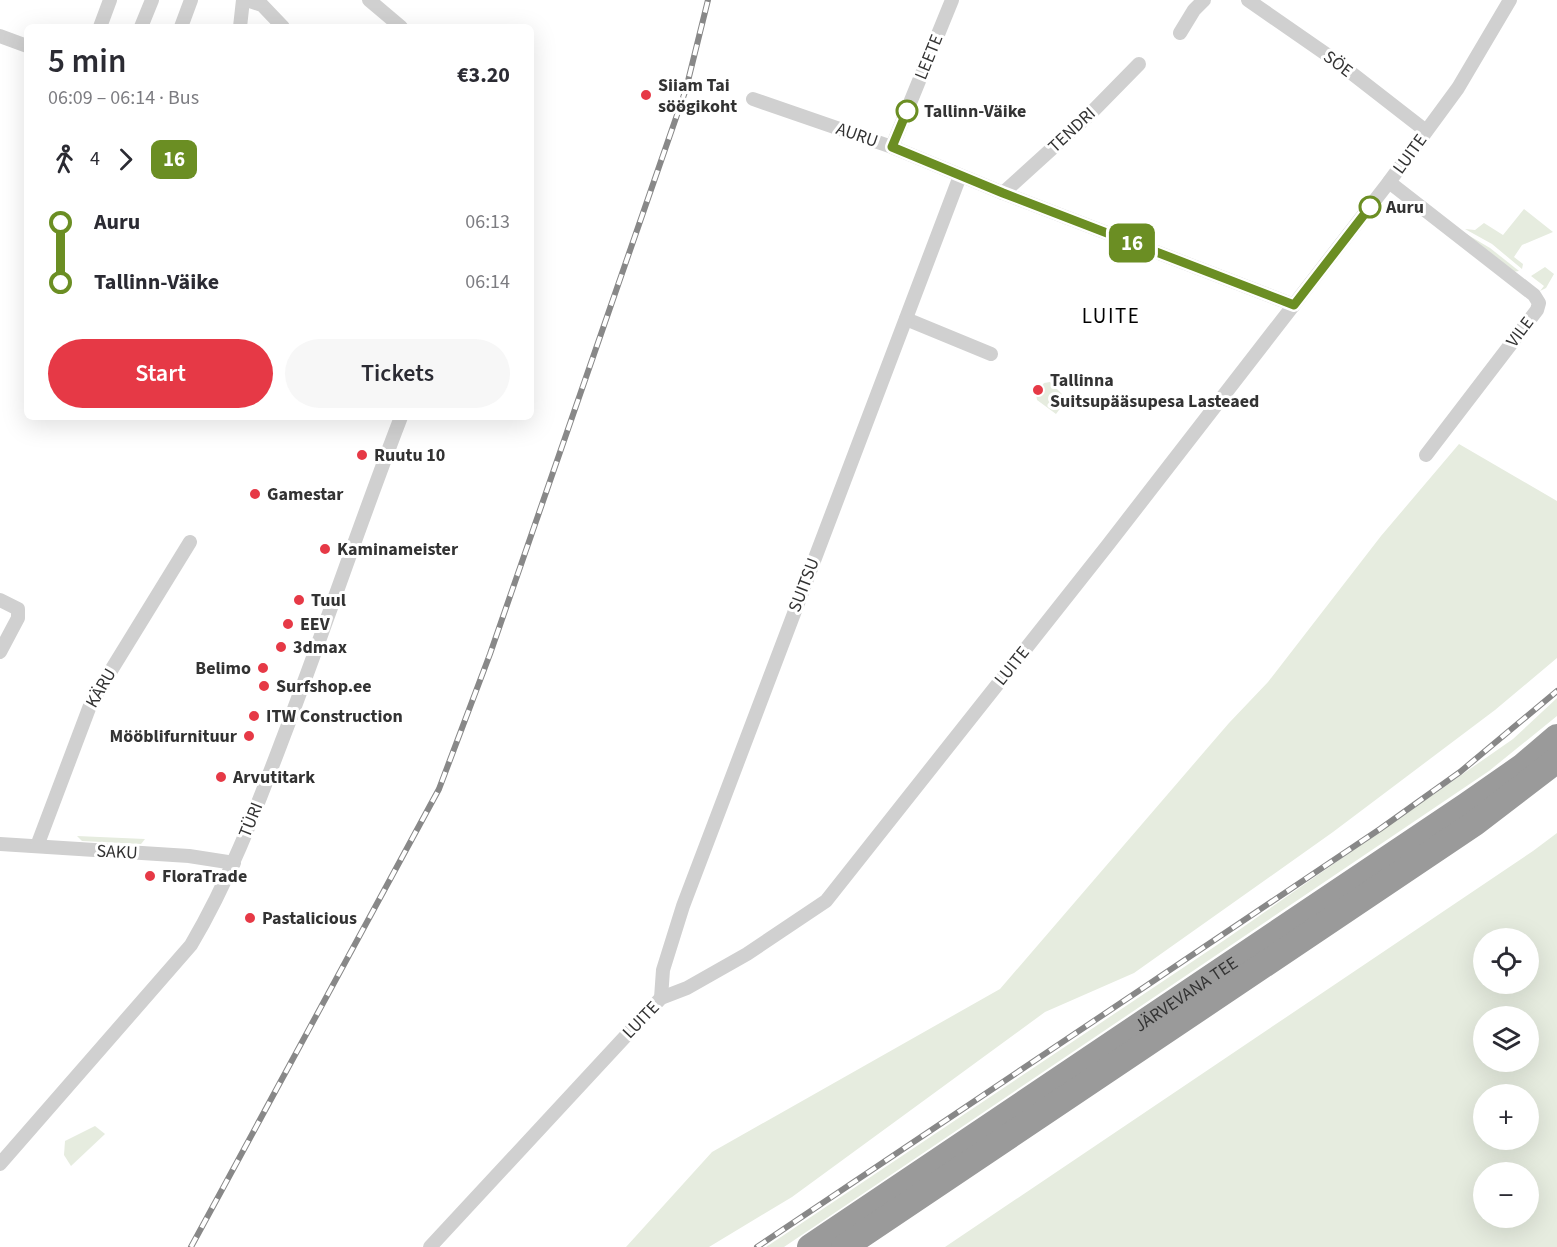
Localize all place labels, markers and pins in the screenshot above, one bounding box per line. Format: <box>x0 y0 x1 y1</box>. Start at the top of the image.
place label: Siiam Tai söögikoht <box>658 73 737 119</box>
marker: Siiam Tai söögikoht <box>639 88 653 102</box>
place label: Tallinn-Väike <box>924 99 1026 124</box>
marker: Tallinn-Väike <box>896 100 918 122</box>
place label: Auru <box>1385 195 1424 220</box>
marker: Auru <box>1359 196 1381 218</box>
place label: Tallinna Suitsupääsupesa Lasteaed <box>1050 368 1259 414</box>
marker: Tallinna Suitsupääsupesa Lasteaed <box>1031 383 1045 397</box>
place label: Ruutu 10 <box>374 443 445 468</box>
marker: Ruutu 10 <box>355 448 369 462</box>
place label: Gamestar <box>267 482 344 507</box>
marker: Gamestar <box>248 487 262 501</box>
place label: Kaminameister <box>337 537 459 562</box>
marker: Kaminameister <box>318 542 332 556</box>
place label: Tuul <box>311 588 346 613</box>
marker: Tuul <box>292 593 306 607</box>
place label: EEV <box>300 612 331 637</box>
marker: EEV <box>281 617 295 631</box>
place label: 3dmax <box>293 635 347 660</box>
marker: 3dmax <box>274 640 288 654</box>
place label: Belimo <box>195 656 251 681</box>
marker: Belimo <box>256 661 270 675</box>
place label: Surfshop.ee <box>276 674 372 699</box>
marker: Surfshop.ee <box>257 679 271 693</box>
place label: ITW Construction <box>266 704 403 729</box>
marker: ITW Construction <box>247 709 261 723</box>
place label: Mööblifurnituur <box>110 724 238 749</box>
marker: Mööblifurnituur <box>242 729 256 743</box>
place label: Arvutitark <box>232 765 315 790</box>
marker: Arvutitark <box>214 770 228 784</box>
place label: FloraTrade <box>162 864 247 889</box>
marker: FloraTrade <box>143 869 157 883</box>
place label: Pastalicious <box>262 906 357 931</box>
marker: Pastalicious <box>243 911 257 925</box>

